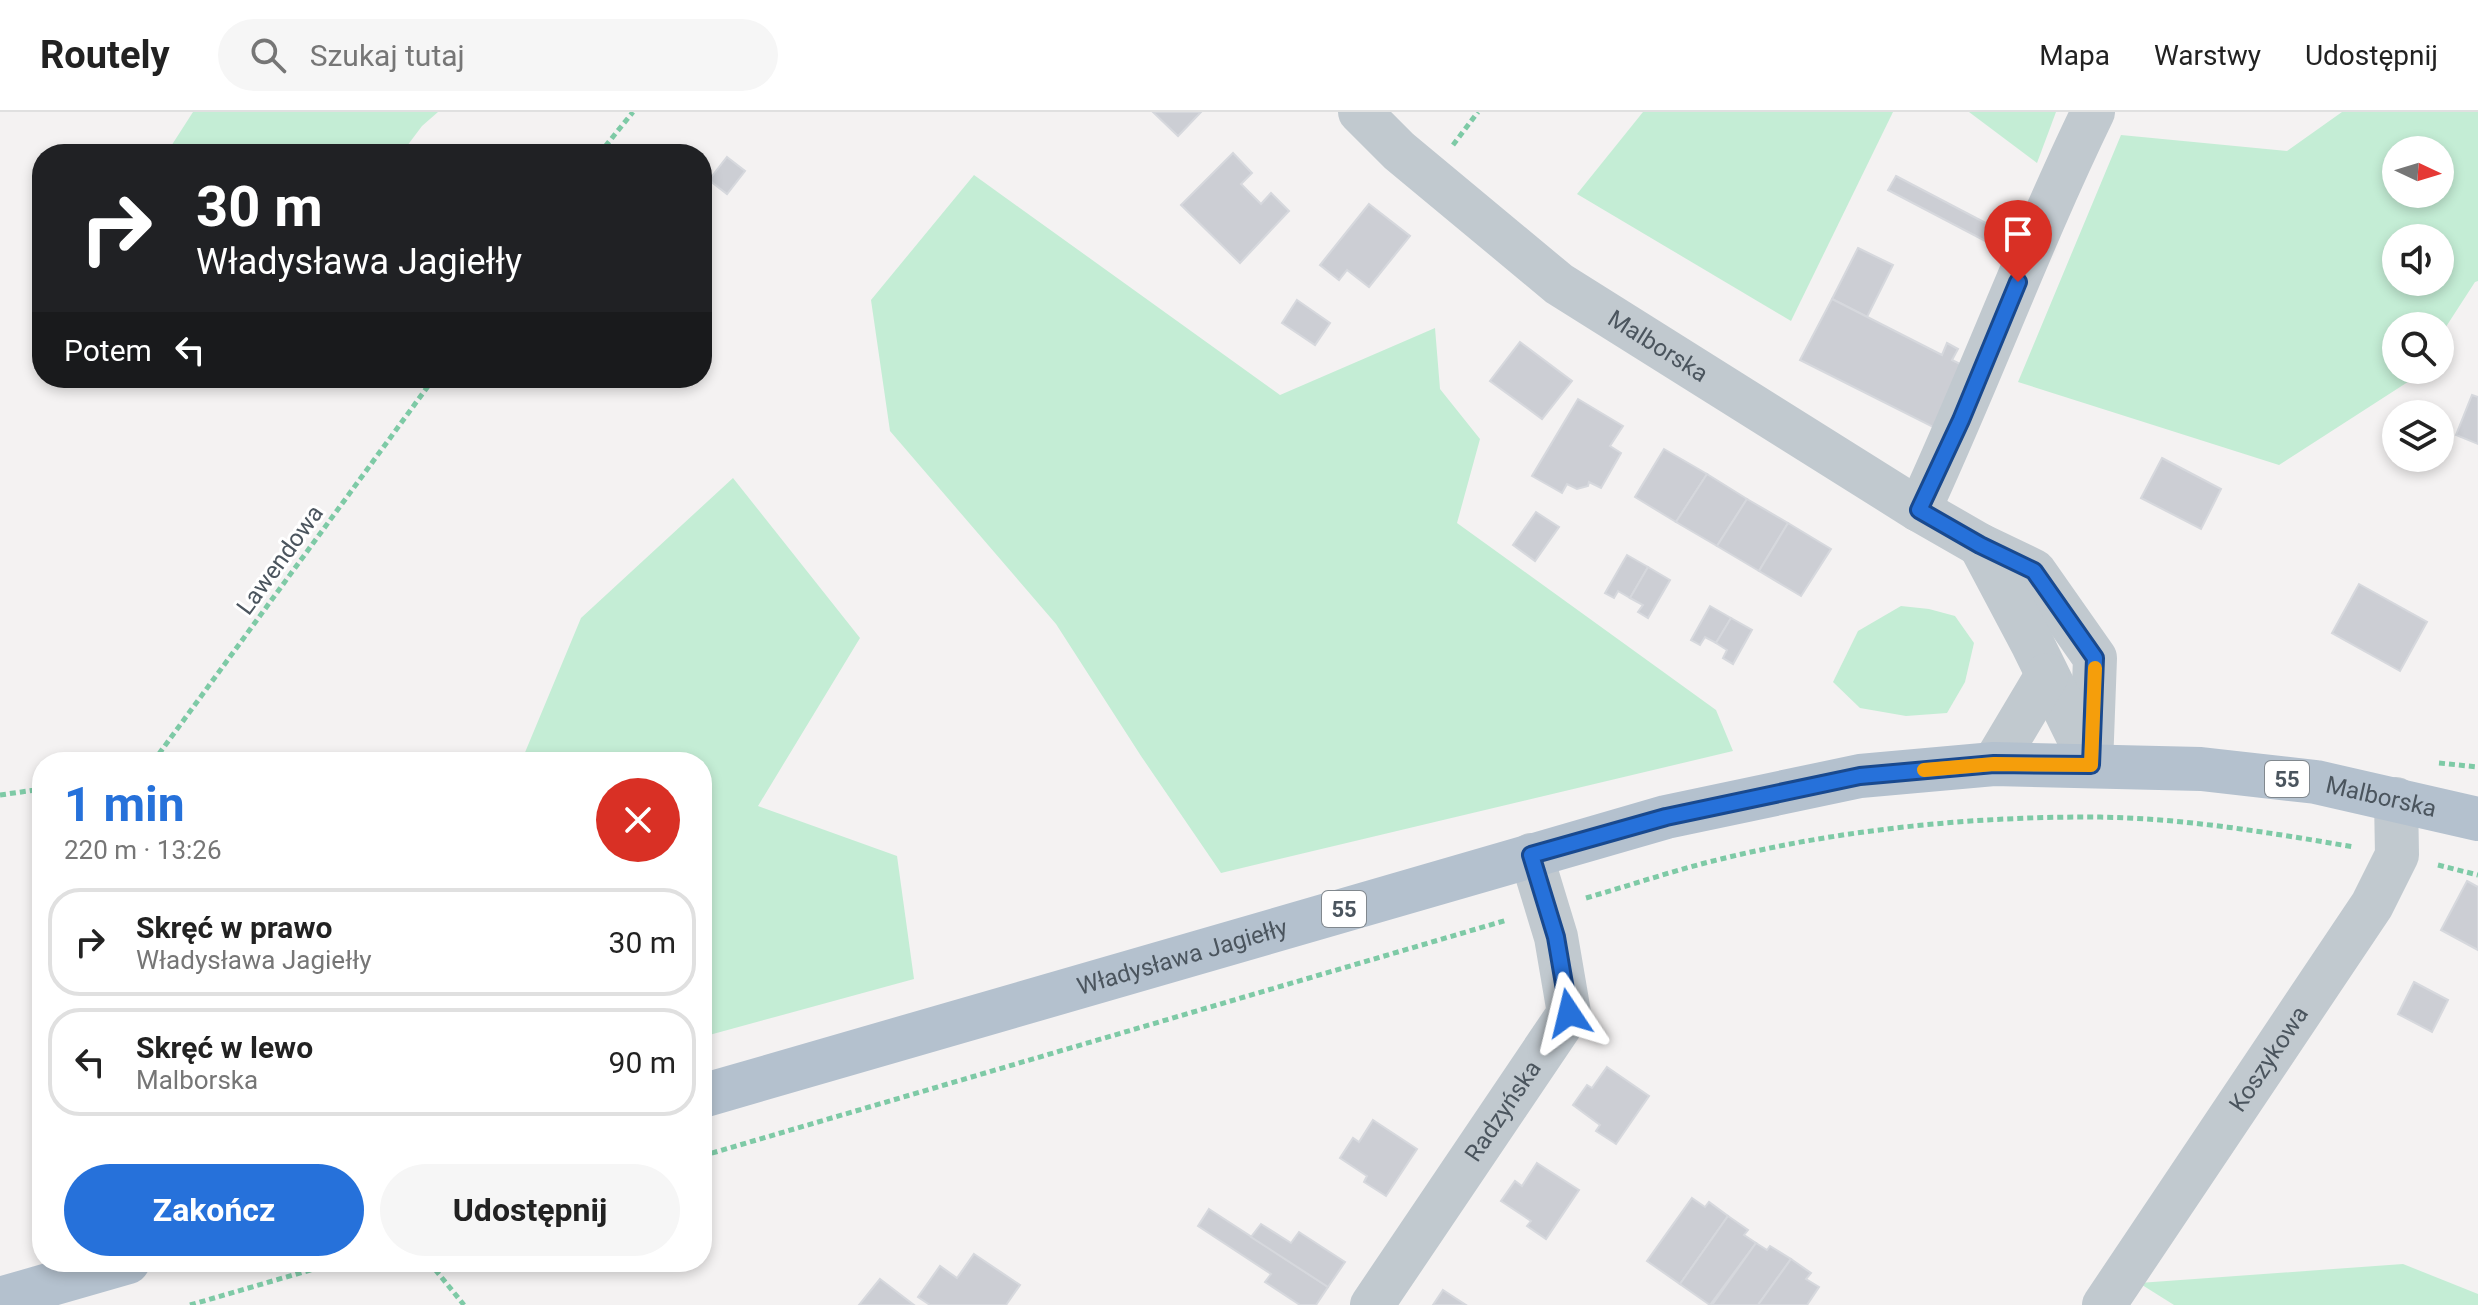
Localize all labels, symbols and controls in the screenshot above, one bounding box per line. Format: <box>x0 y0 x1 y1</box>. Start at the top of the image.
search box <box>218 19 778 91</box>
text: Routely <box>40 33 170 77</box>
icon: search <box>246 33 290 77</box>
text: Szukaj tutaj <box>310 38 465 73</box>
text: Mapa <box>2039 39 2110 72</box>
text: Warstwy <box>2154 39 2261 72</box>
text: Udostępnij <box>2305 39 2438 72</box>
north arrow <box>2382 136 2454 208</box>
map controls <box>2382 136 2454 472</box>
text: 30 m <box>196 174 323 240</box>
icon: right <box>64 176 168 280</box>
pin <box>1984 200 2052 282</box>
icon: arrive <box>1996 212 2040 256</box>
button: sound <box>2382 224 2454 296</box>
text: Władysława Jagiełły <box>196 241 522 283</box>
street label: Malborska <box>1603 304 1713 388</box>
button: search <box>2382 312 2454 384</box>
icon: left <box>168 328 212 372</box>
text: Potem <box>64 333 152 368</box>
button: layers <box>2382 400 2454 472</box>
street label: Lawendowa <box>231 500 329 620</box>
road number: 55 <box>2265 761 2309 797</box>
street label: Malborska <box>2323 771 2439 823</box>
text: 1 min <box>64 776 185 833</box>
button: close <box>596 778 680 862</box>
text: 220 m · 13:26 <box>64 835 222 865</box>
road number: 55 <box>1322 891 1366 927</box>
text: Skręć w prawo <box>136 910 332 945</box>
street label: Władysława Jagiełły <box>1074 913 1291 1001</box>
icon: right <box>68 920 112 964</box>
text: 30 m <box>609 925 676 960</box>
text: Władysława Jagiełły <box>136 945 372 975</box>
position arrow <box>1527 971 1611 1055</box>
street label: Koszykowa <box>2223 1001 2314 1117</box>
text: Skręć w lewo <box>136 1030 313 1065</box>
icon: left <box>68 1040 112 1084</box>
text: 90 m <box>609 1045 676 1080</box>
street label: Radzyńska <box>1459 1055 1547 1167</box>
text: Malborska <box>136 1065 258 1095</box>
button: Zakończ <box>64 1164 364 1256</box>
button: Udostępnij <box>380 1164 680 1256</box>

